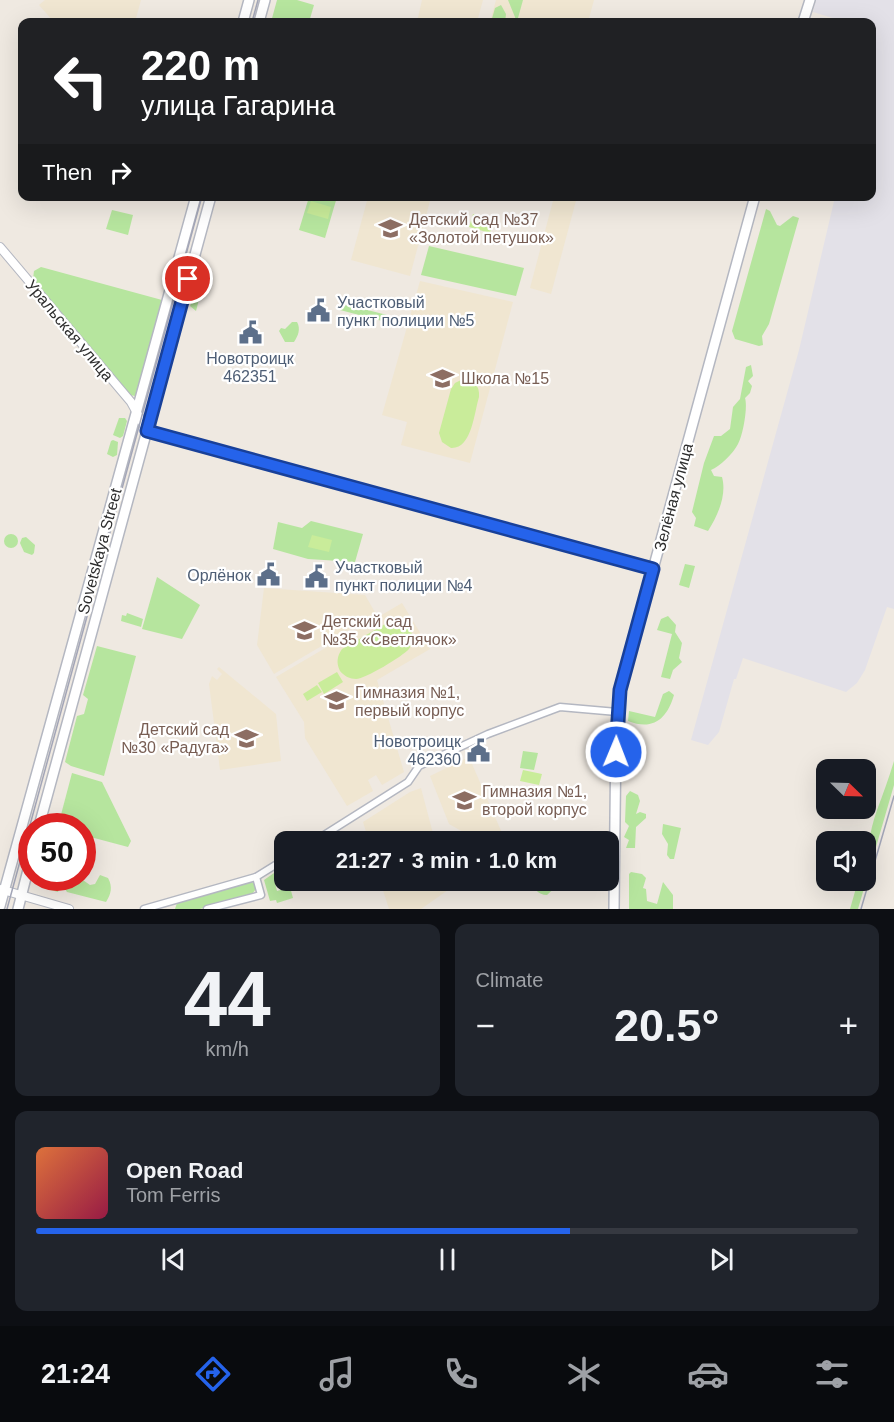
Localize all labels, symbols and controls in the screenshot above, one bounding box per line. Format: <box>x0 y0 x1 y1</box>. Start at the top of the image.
icon: left <box>42 42 120 120</box>
text: 220 m <box>141 42 260 89</box>
text: улица Гагарина <box>141 91 335 121</box>
icon: right <box>104 156 137 189</box>
text: Then <box>42 160 92 185</box>
place label: Детский сад №37 «Золотой петушок» <box>409 211 554 246</box>
school or university icon: Детский сад №37 «Золотой петушок» <box>378 215 404 241</box>
pin <box>162 253 213 304</box>
icon: arrive <box>171 262 204 295</box>
street label: Уральская улица <box>23 276 117 384</box>
place label: Участковый пункт полиции №5 <box>337 294 475 329</box>
public building icon: Участковый пункт полиции №5 <box>306 298 332 324</box>
public building icon: Новотроицк 462351 <box>237 320 263 346</box>
place label: Новотроицк 462351 <box>206 350 295 385</box>
school or university icon: Школа №15 <box>430 365 456 391</box>
place label: Школа №15 <box>461 370 549 387</box>
street label: Зелёная улица <box>651 441 696 553</box>
street label: Sovetskaya Street <box>74 486 125 616</box>
place label: Участковый пункт полиции №4 <box>335 559 473 594</box>
public building icon: Орлёнок <box>256 562 282 588</box>
public building icon: Участковый пункт полиции №4 <box>304 563 330 589</box>
place label: Орлёнок <box>187 567 252 584</box>
place label: Детский сад №35 «Светлячок» <box>322 613 457 648</box>
school or university icon: Детский сад №35 «Светлячок» <box>291 617 317 643</box>
place label: Гимназия №1, первый корпус <box>355 684 464 719</box>
school or university icon: Гимназия №1, первый корпус <box>324 688 350 714</box>
position arrow <box>584 720 648 784</box>
place label: Детский сад №30 «Радуга» <box>121 721 230 756</box>
school or university icon: Детский сад №30 «Радуга» <box>234 725 260 751</box>
place label: Новотроицк 462360 <box>373 733 462 768</box>
public building icon: Новотроицк 462360 <box>466 737 492 763</box>
north arrow <box>816 759 876 819</box>
map controls <box>816 759 876 891</box>
place label: Гимназия №1, второй корпус <box>482 783 587 818</box>
school or university icon: Гимназия №1, второй корпус <box>451 787 477 813</box>
speed limit sign: 50 <box>18 813 96 891</box>
button: sound <box>816 831 876 891</box>
text: 21:27 · 3 min · 1.0 km <box>336 848 557 873</box>
text: 44 <box>184 955 271 1043</box>
text: Climate <box>476 969 543 991</box>
text: 20.5° <box>614 1000 720 1051</box>
text: − <box>476 1007 495 1044</box>
text: + <box>839 1007 858 1044</box>
text: km/h <box>206 1038 249 1060</box>
text: Open Road <box>126 1158 243 1183</box>
text: Tom Ferris <box>126 1184 220 1206</box>
icon: previous <box>157 1243 190 1276</box>
icon: pause <box>431 1243 464 1276</box>
icon: next <box>705 1243 738 1276</box>
icon: directions <box>192 1353 234 1395</box>
icon: music <box>316 1353 358 1395</box>
icon: phone <box>440 1353 482 1395</box>
icon: climate <box>563 1353 605 1395</box>
icon: car <box>687 1353 729 1395</box>
icon: filters <box>811 1353 853 1395</box>
text: 21:24 <box>41 1359 110 1389</box>

